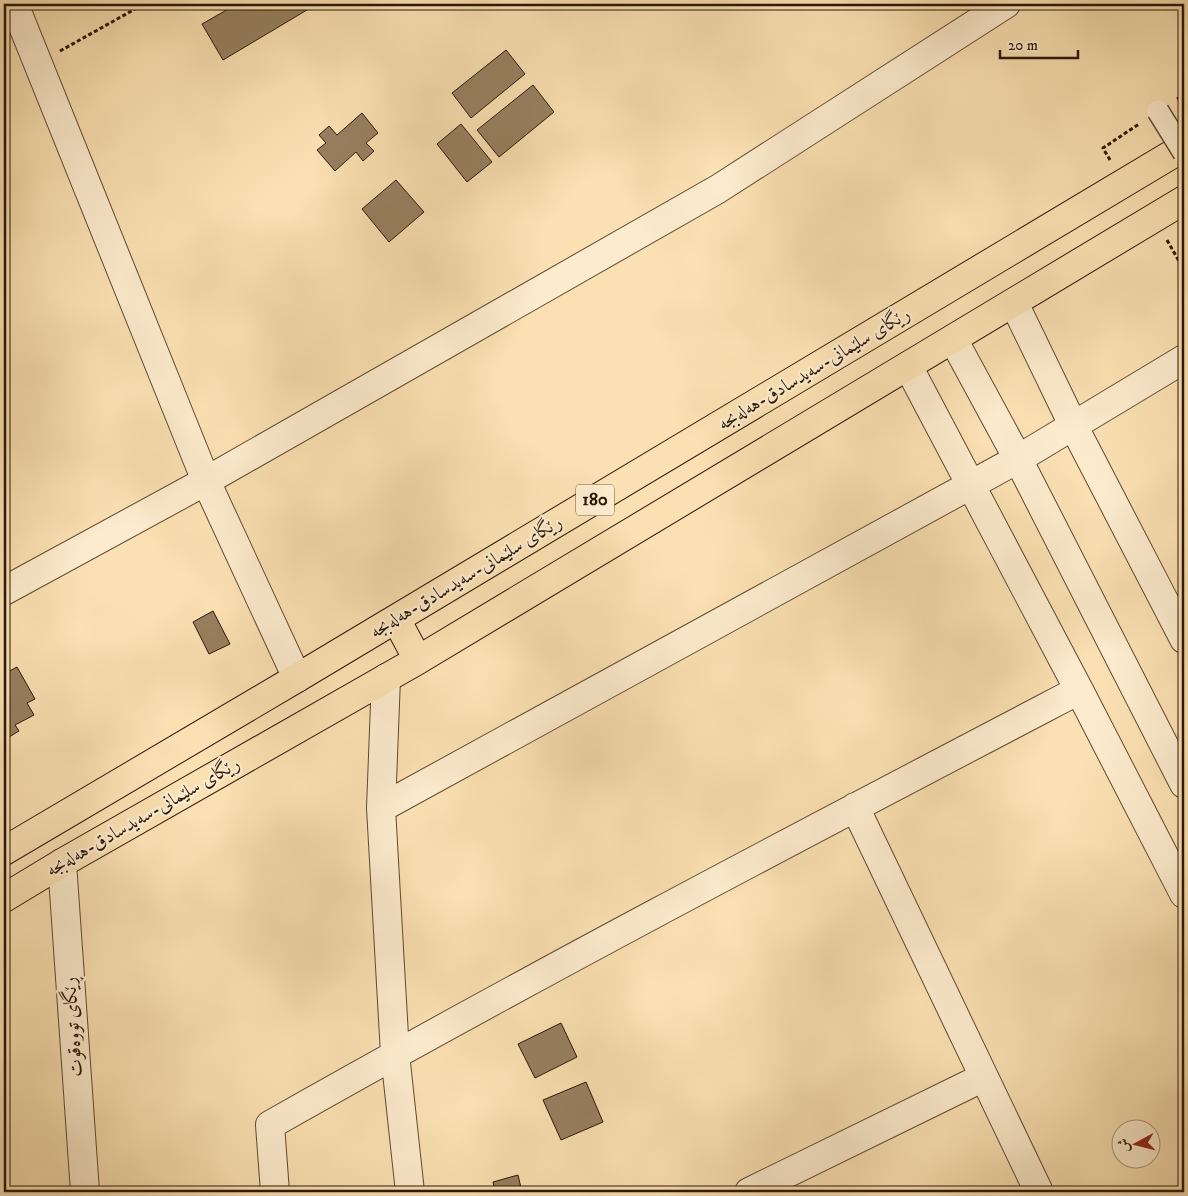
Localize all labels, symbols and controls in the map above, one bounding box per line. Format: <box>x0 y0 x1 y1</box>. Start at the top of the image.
scale bar <box>1000 28 1078 60</box>
text: 20 m <box>1008 36 1038 55</box>
street label: رێگای سلێمانی-سەیدسادق-هەلەبجە <box>713 301 914 436</box>
road number: 180 <box>576 484 614 516</box>
street label: رێگای سلێمانی-سەیدسادق-هەلەبجە <box>365 509 566 644</box>
street label: رێگای سلێمانی-سەیدسادق-هەلەبجە <box>41 750 244 882</box>
street label: ڕێگای تووەقوت <box>56 976 91 1078</box>
north arrow <box>1110 1118 1160 1168</box>
text: ش <box>1114 1137 1134 1153</box>

